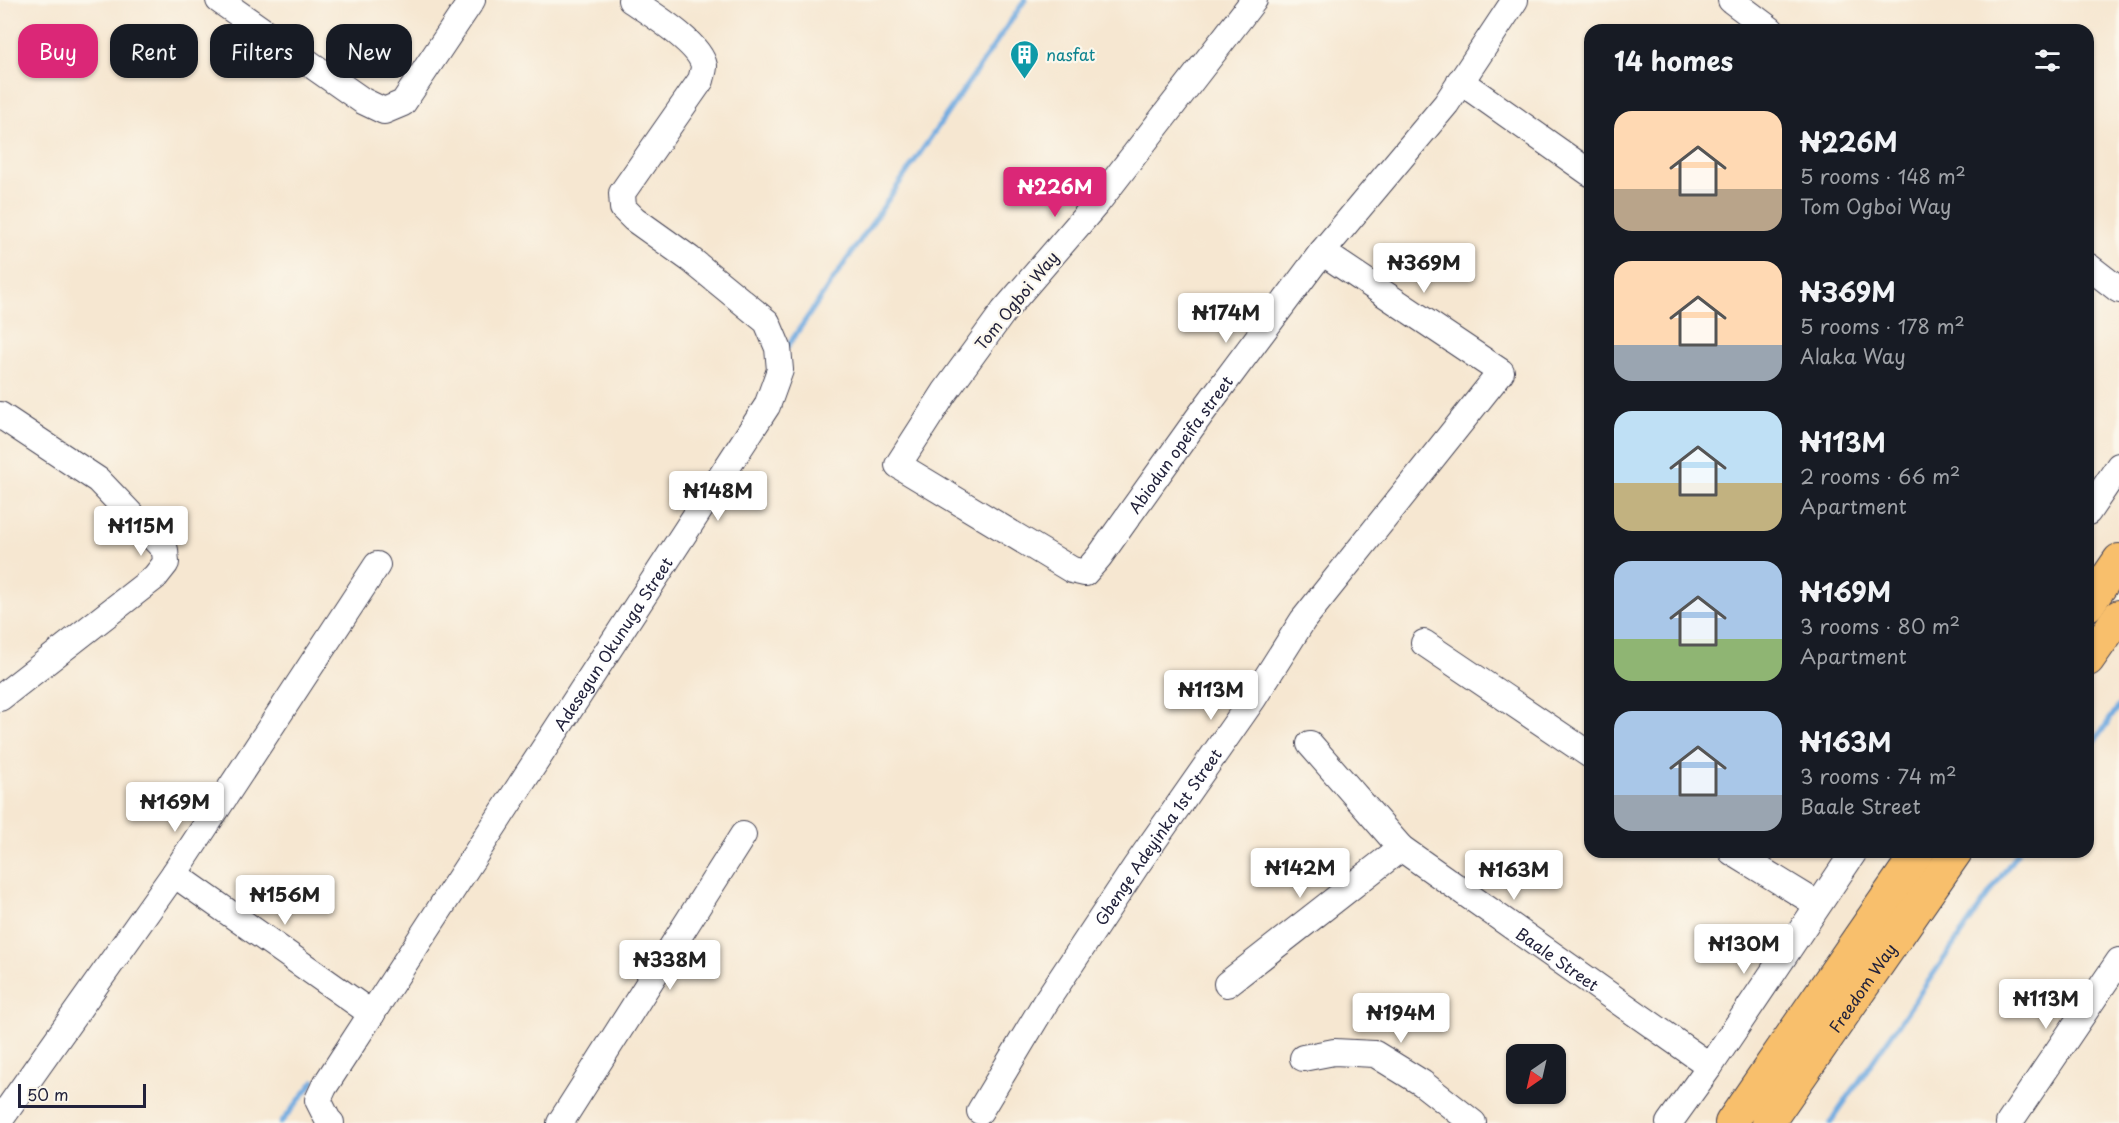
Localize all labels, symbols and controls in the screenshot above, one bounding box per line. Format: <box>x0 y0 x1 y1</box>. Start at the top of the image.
chip: Buy <box>18 24 98 78</box>
chip: Rent <box>110 24 198 78</box>
chip: Filters <box>210 24 314 78</box>
chip: New <box>326 24 412 78</box>
building icon: nasfat <box>1009 38 1041 80</box>
text: 14 homes <box>1614 41 1733 80</box>
place label: nasfat <box>1046 42 1096 66</box>
icon: filters <box>2031 44 2064 77</box>
text: ₦226M <box>1800 122 1898 161</box>
icon: home <box>1662 135 1734 207</box>
text: 5 rooms · 148 m² <box>1800 161 1966 191</box>
pin: ₦226M <box>1013 167 1097 218</box>
text: ₦226M <box>1017 171 1093 201</box>
text: Tom Ogboi Way <box>1800 191 1951 221</box>
pin: ₦369M <box>1382 243 1466 294</box>
street label: Tom Ogboi Way <box>969 245 1063 355</box>
text: ₦369M <box>1387 247 1461 277</box>
text: ₦369M <box>1800 272 1896 311</box>
icon: home <box>1662 285 1734 357</box>
pin: ₦174M <box>1184 293 1268 344</box>
text: ₦174M <box>1192 297 1260 327</box>
text: 5 rooms · 178 m² <box>1800 311 1965 341</box>
text: Alaka Way <box>1800 341 1906 371</box>
street label: Abiodun opeifa street <box>1122 370 1238 518</box>
text: ₦113M <box>1800 422 1886 461</box>
icon: home <box>1662 435 1734 507</box>
text: 2 rooms · 66 m² <box>1800 461 1960 491</box>
pin: ₦148M <box>676 471 760 522</box>
text: ₦148M <box>683 475 753 505</box>
text: Apartment <box>1800 491 1907 521</box>
pin: ₦115M <box>99 506 183 557</box>
text: ₦115M <box>108 510 174 540</box>
street label: Adesegun Okunuga Street <box>547 552 678 735</box>
text: ₦169M <box>1800 572 1891 611</box>
icon: home <box>1662 585 1734 657</box>
text: 3 rooms · 80 m² <box>1800 611 1960 641</box>
text: Apartment <box>1800 641 1907 671</box>
pin: ₦113M <box>1169 670 1253 721</box>
text: ₦113M <box>1178 674 1244 704</box>
text: ₦163M <box>1800 722 1891 761</box>
icon: home <box>1662 735 1734 807</box>
street label: Gbenge Adeyinka 1st Street <box>1088 743 1227 930</box>
text: 3 rooms · 74 m² <box>1800 761 1957 791</box>
pin: ₦169M <box>133 782 217 833</box>
text: ₦169M <box>140 786 210 816</box>
text: Baale Street <box>1800 791 1921 821</box>
pin: ₦142M <box>1258 848 1342 899</box>
pin: ₦163M <box>1472 850 1556 901</box>
text: ₦142M <box>1265 852 1335 882</box>
text: ₦163M <box>1479 854 1549 884</box>
pin: ₦156M <box>243 875 327 926</box>
text: ₦156M <box>250 879 320 909</box>
street label: Baale Street <box>1511 921 1604 996</box>
pin: ₦130M <box>1702 924 1786 975</box>
text: ₦130M <box>1708 928 1780 958</box>
street label: Freedom Way <box>1823 938 1902 1037</box>
pin: ₦338M <box>628 940 712 991</box>
text: ₦338M <box>633 944 707 974</box>
pin: ₦113M <box>2004 979 2088 1030</box>
text: ₦113M <box>2013 983 2079 1013</box>
pin: ₦194M <box>1359 993 1443 1044</box>
text: ₦194M <box>1367 997 1435 1027</box>
north arrow <box>1506 1044 1566 1104</box>
map controls <box>1506 1044 1566 1104</box>
scale bar <box>18 1081 146 1108</box>
text: 50 m <box>27 1082 68 1106</box>

